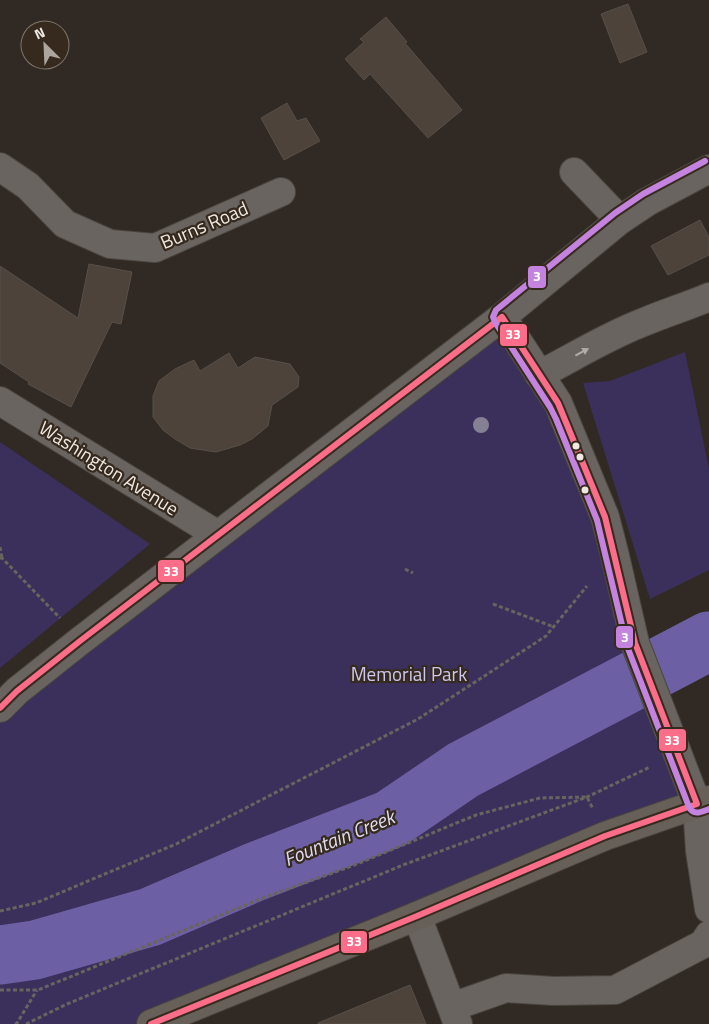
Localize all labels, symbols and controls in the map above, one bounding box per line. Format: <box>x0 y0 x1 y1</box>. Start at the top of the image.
north arrow <box>20 20 70 70</box>
text: N <box>31 21 48 44</box>
street label: Burns Road <box>155 193 252 256</box>
line badge: 3 <box>527 265 547 289</box>
text: 3 <box>533 265 541 286</box>
line badge: 33 <box>499 323 528 347</box>
text: 33 <box>505 323 521 344</box>
one-way arrow <box>575 348 590 356</box>
street label: Washington Avenue <box>34 413 185 522</box>
unlabelled marker <box>571 441 581 451</box>
unlabelled marker <box>575 452 585 462</box>
unlabelled marker <box>580 485 590 495</box>
line badge: 33 <box>157 559 185 583</box>
text: 33 <box>163 560 179 581</box>
line badge: 3 <box>615 625 634 649</box>
text: 3 <box>621 626 629 647</box>
park label: Memorial Park <box>351 659 467 688</box>
line badge: 33 <box>658 728 687 752</box>
text: 33 <box>664 729 680 750</box>
water label: Fountain Creek <box>279 800 401 874</box>
line badge: 33 <box>340 930 368 954</box>
text: 33 <box>346 930 362 951</box>

